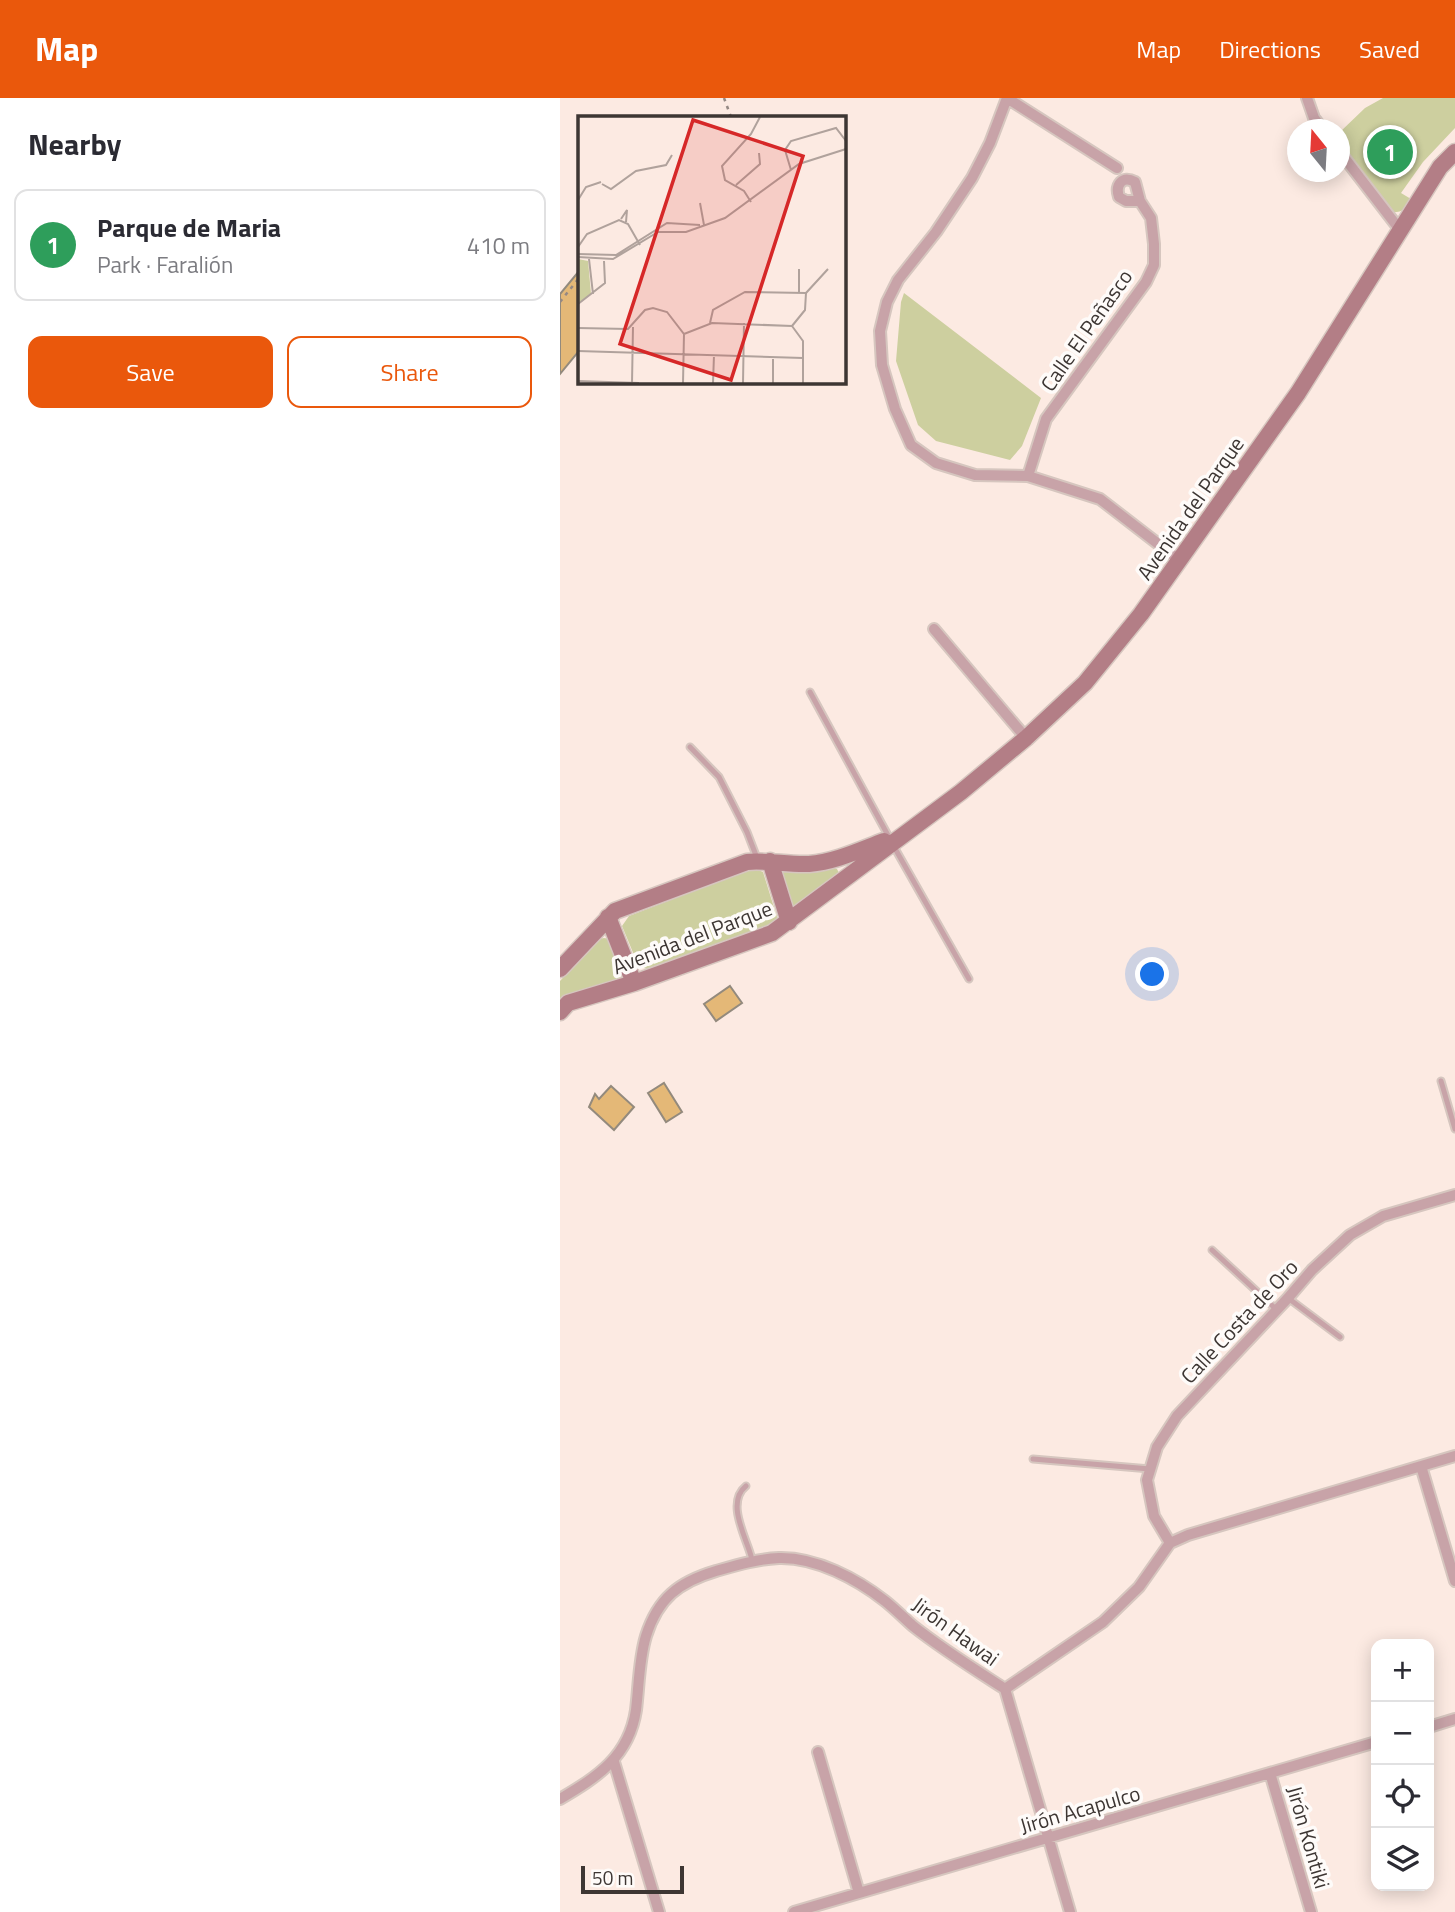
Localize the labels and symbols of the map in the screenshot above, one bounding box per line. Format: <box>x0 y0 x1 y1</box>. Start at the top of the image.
inset map <box>578 116 845 383</box>
north arrow <box>1287 119 1350 182</box>
pin: 1 <box>1367 126 1413 178</box>
street label: Calle El Peñasco <box>1032 262 1140 398</box>
street label: Avenida del Parque <box>1129 430 1251 586</box>
street label: Avenida del Parque <box>608 892 776 982</box>
your location <box>1135 957 1169 991</box>
street label: Calle Costa de Oro <box>1173 1252 1305 1390</box>
street label: Jirón Hawai <box>906 1589 1006 1673</box>
street label: Jirón Acapulco <box>1016 1777 1144 1841</box>
street label: Jirón Kontiki <box>1279 1782 1339 1892</box>
scale bar <box>581 1863 684 1895</box>

